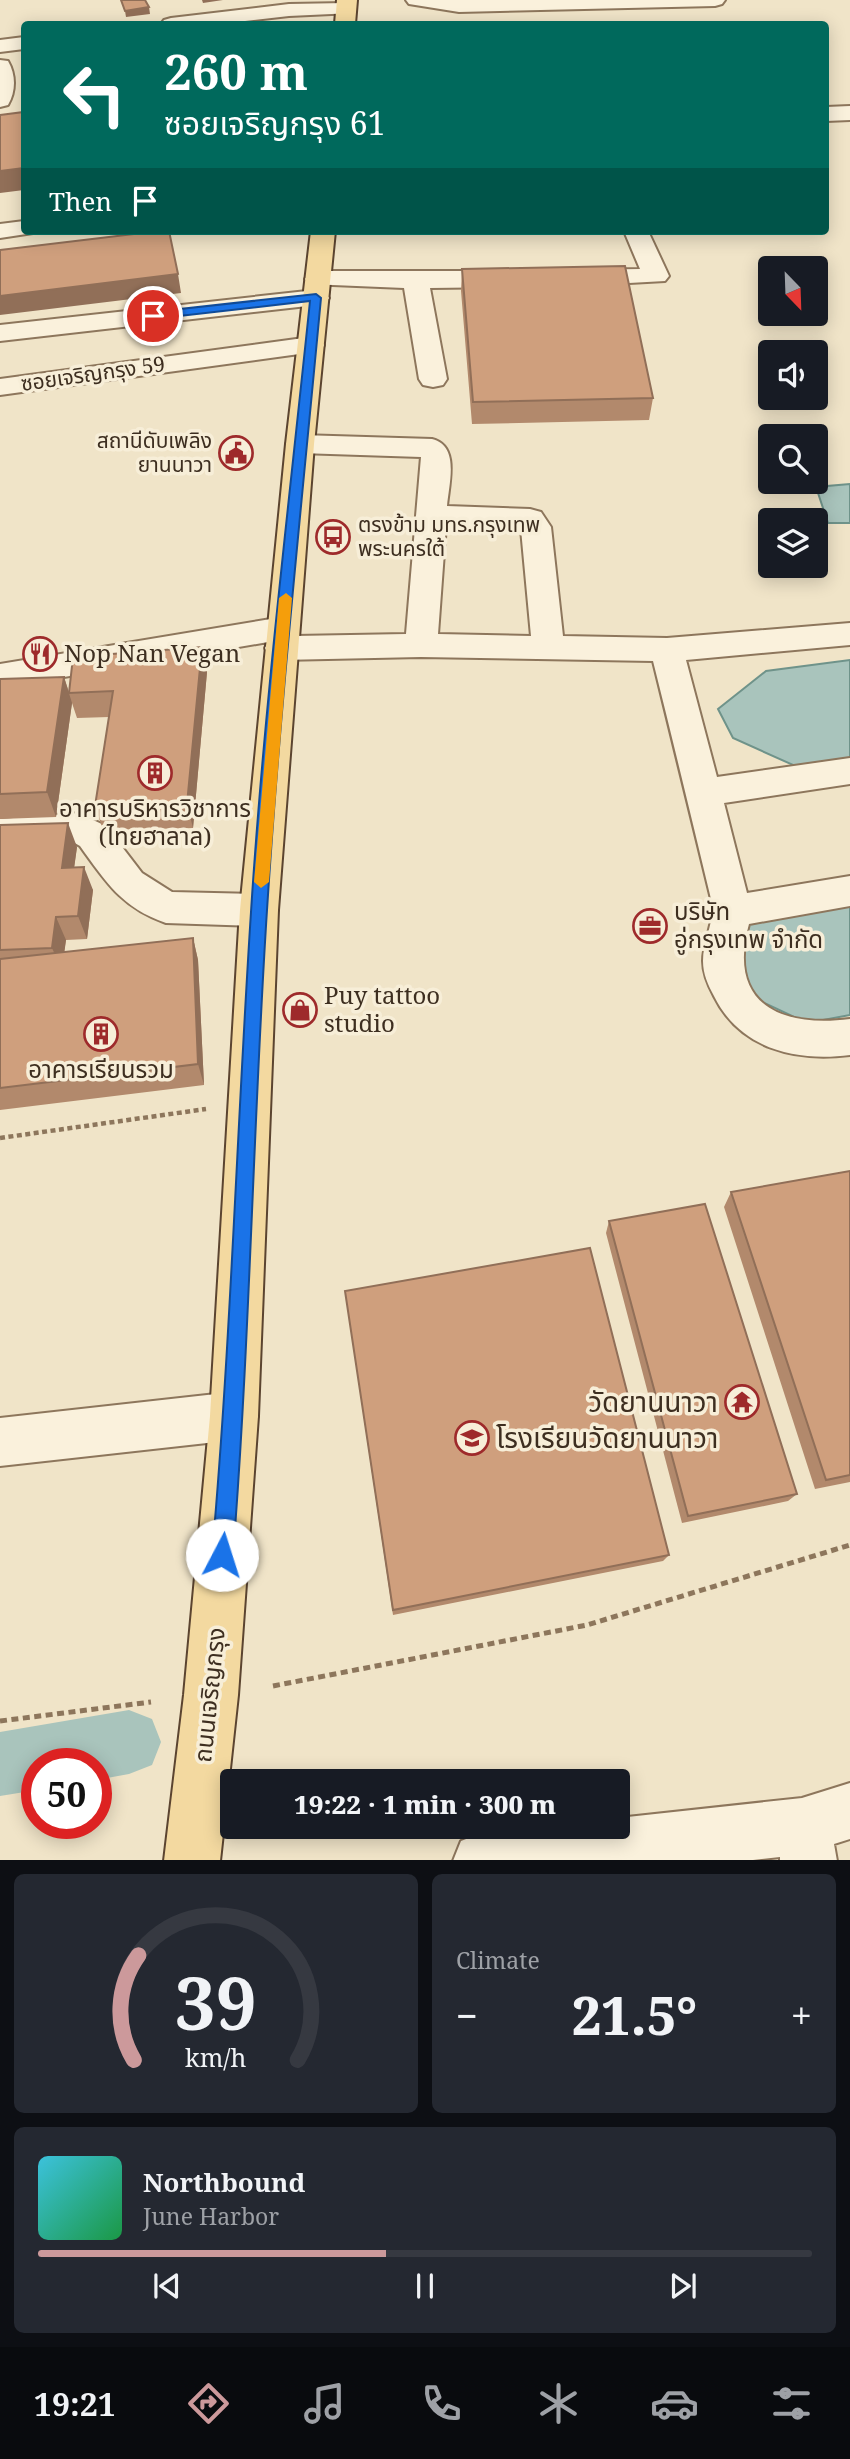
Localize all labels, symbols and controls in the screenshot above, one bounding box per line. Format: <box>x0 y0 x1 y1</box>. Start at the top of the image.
text: 260 m <box>164 38 308 104</box>
icon: left <box>49 49 140 140</box>
text: ซอยเจริญกรุง 61 <box>164 101 386 144</box>
icon: arrive <box>126 182 164 220</box>
text: Then <box>49 183 112 219</box>
north arrow <box>758 256 828 326</box>
map controls <box>758 256 828 578</box>
pin <box>123 286 183 346</box>
icon: arrive <box>134 297 172 335</box>
button: sound <box>758 340 828 410</box>
street label: ซอยเจริญกรุง 59 <box>19 349 167 397</box>
button: search <box>758 424 828 494</box>
place label: สถานีดับเพลิง ยานนาวา <box>97 426 212 478</box>
public building icon: สถานีดับเพลิง ยานนาวา <box>217 434 255 472</box>
button: layers <box>758 508 828 578</box>
place label: ตรงข้าม มทร.กรุงเทพ พระนครใต้ <box>358 510 540 562</box>
bus stop icon: ตรงข้าม มทร.กรุงเทพ พระนครใต้ <box>314 518 352 556</box>
restaurant icon: Nop Nan Vegan <box>21 635 59 673</box>
place label: Nop Nan Vegan <box>64 636 240 669</box>
building icon: อาคารบริหารวิชาการ (ไทยฮาลาล) <box>136 754 174 792</box>
place label: อาคารบริหารวิชาการ (ไทยฮาลาล) <box>59 791 251 852</box>
place label: บริษัท อู่กรุงเทพ จำกัด <box>674 894 823 955</box>
office icon: บริษัท อู่กรุงเทพ จำกัด <box>631 907 669 945</box>
place label: Puy tattoo studio <box>324 978 440 1039</box>
shop icon: Puy tattoo studio <box>281 991 319 1029</box>
building icon: อาคารเรียนรวม <box>82 1015 120 1053</box>
place label: อาคารเรียนรวม <box>28 1052 174 1085</box>
place label: วัดยานนาวา <box>588 1382 718 1420</box>
temple icon: วัดยานนาวา <box>723 1383 761 1421</box>
place label: โรงเรียนวัดยานนาวา <box>496 1418 718 1456</box>
school or university icon: โรงเรียนวัดยานนาวา <box>453 1419 491 1457</box>
position arrow <box>185 1518 259 1592</box>
street label: ถนนเจริญกรุง <box>185 1626 232 1764</box>
speed limit sign: 50 <box>21 1748 112 1839</box>
text: 19:22 · 1 min · 300 m <box>294 1786 556 1822</box>
text: Climate <box>456 1944 540 1976</box>
text: 39 <box>175 1952 257 2051</box>
text: 21.5° <box>572 1979 697 2050</box>
text: − <box>456 1989 478 2041</box>
text: + <box>791 1989 812 2041</box>
text: km/h <box>185 2039 247 2073</box>
text: Northbound <box>143 2164 305 2200</box>
text: June Harbor <box>143 2200 279 2232</box>
icon: previous <box>148 2267 186 2305</box>
icon: pause <box>406 2267 444 2305</box>
icon: next <box>664 2267 702 2305</box>
icon: directions <box>184 2379 233 2428</box>
icon: music <box>300 2379 349 2428</box>
icon: phone <box>417 2379 466 2428</box>
icon: climate <box>534 2379 583 2428</box>
icon: car <box>650 2379 699 2428</box>
icon: filters <box>767 2379 816 2428</box>
text: 19:21 <box>34 2382 116 2425</box>

